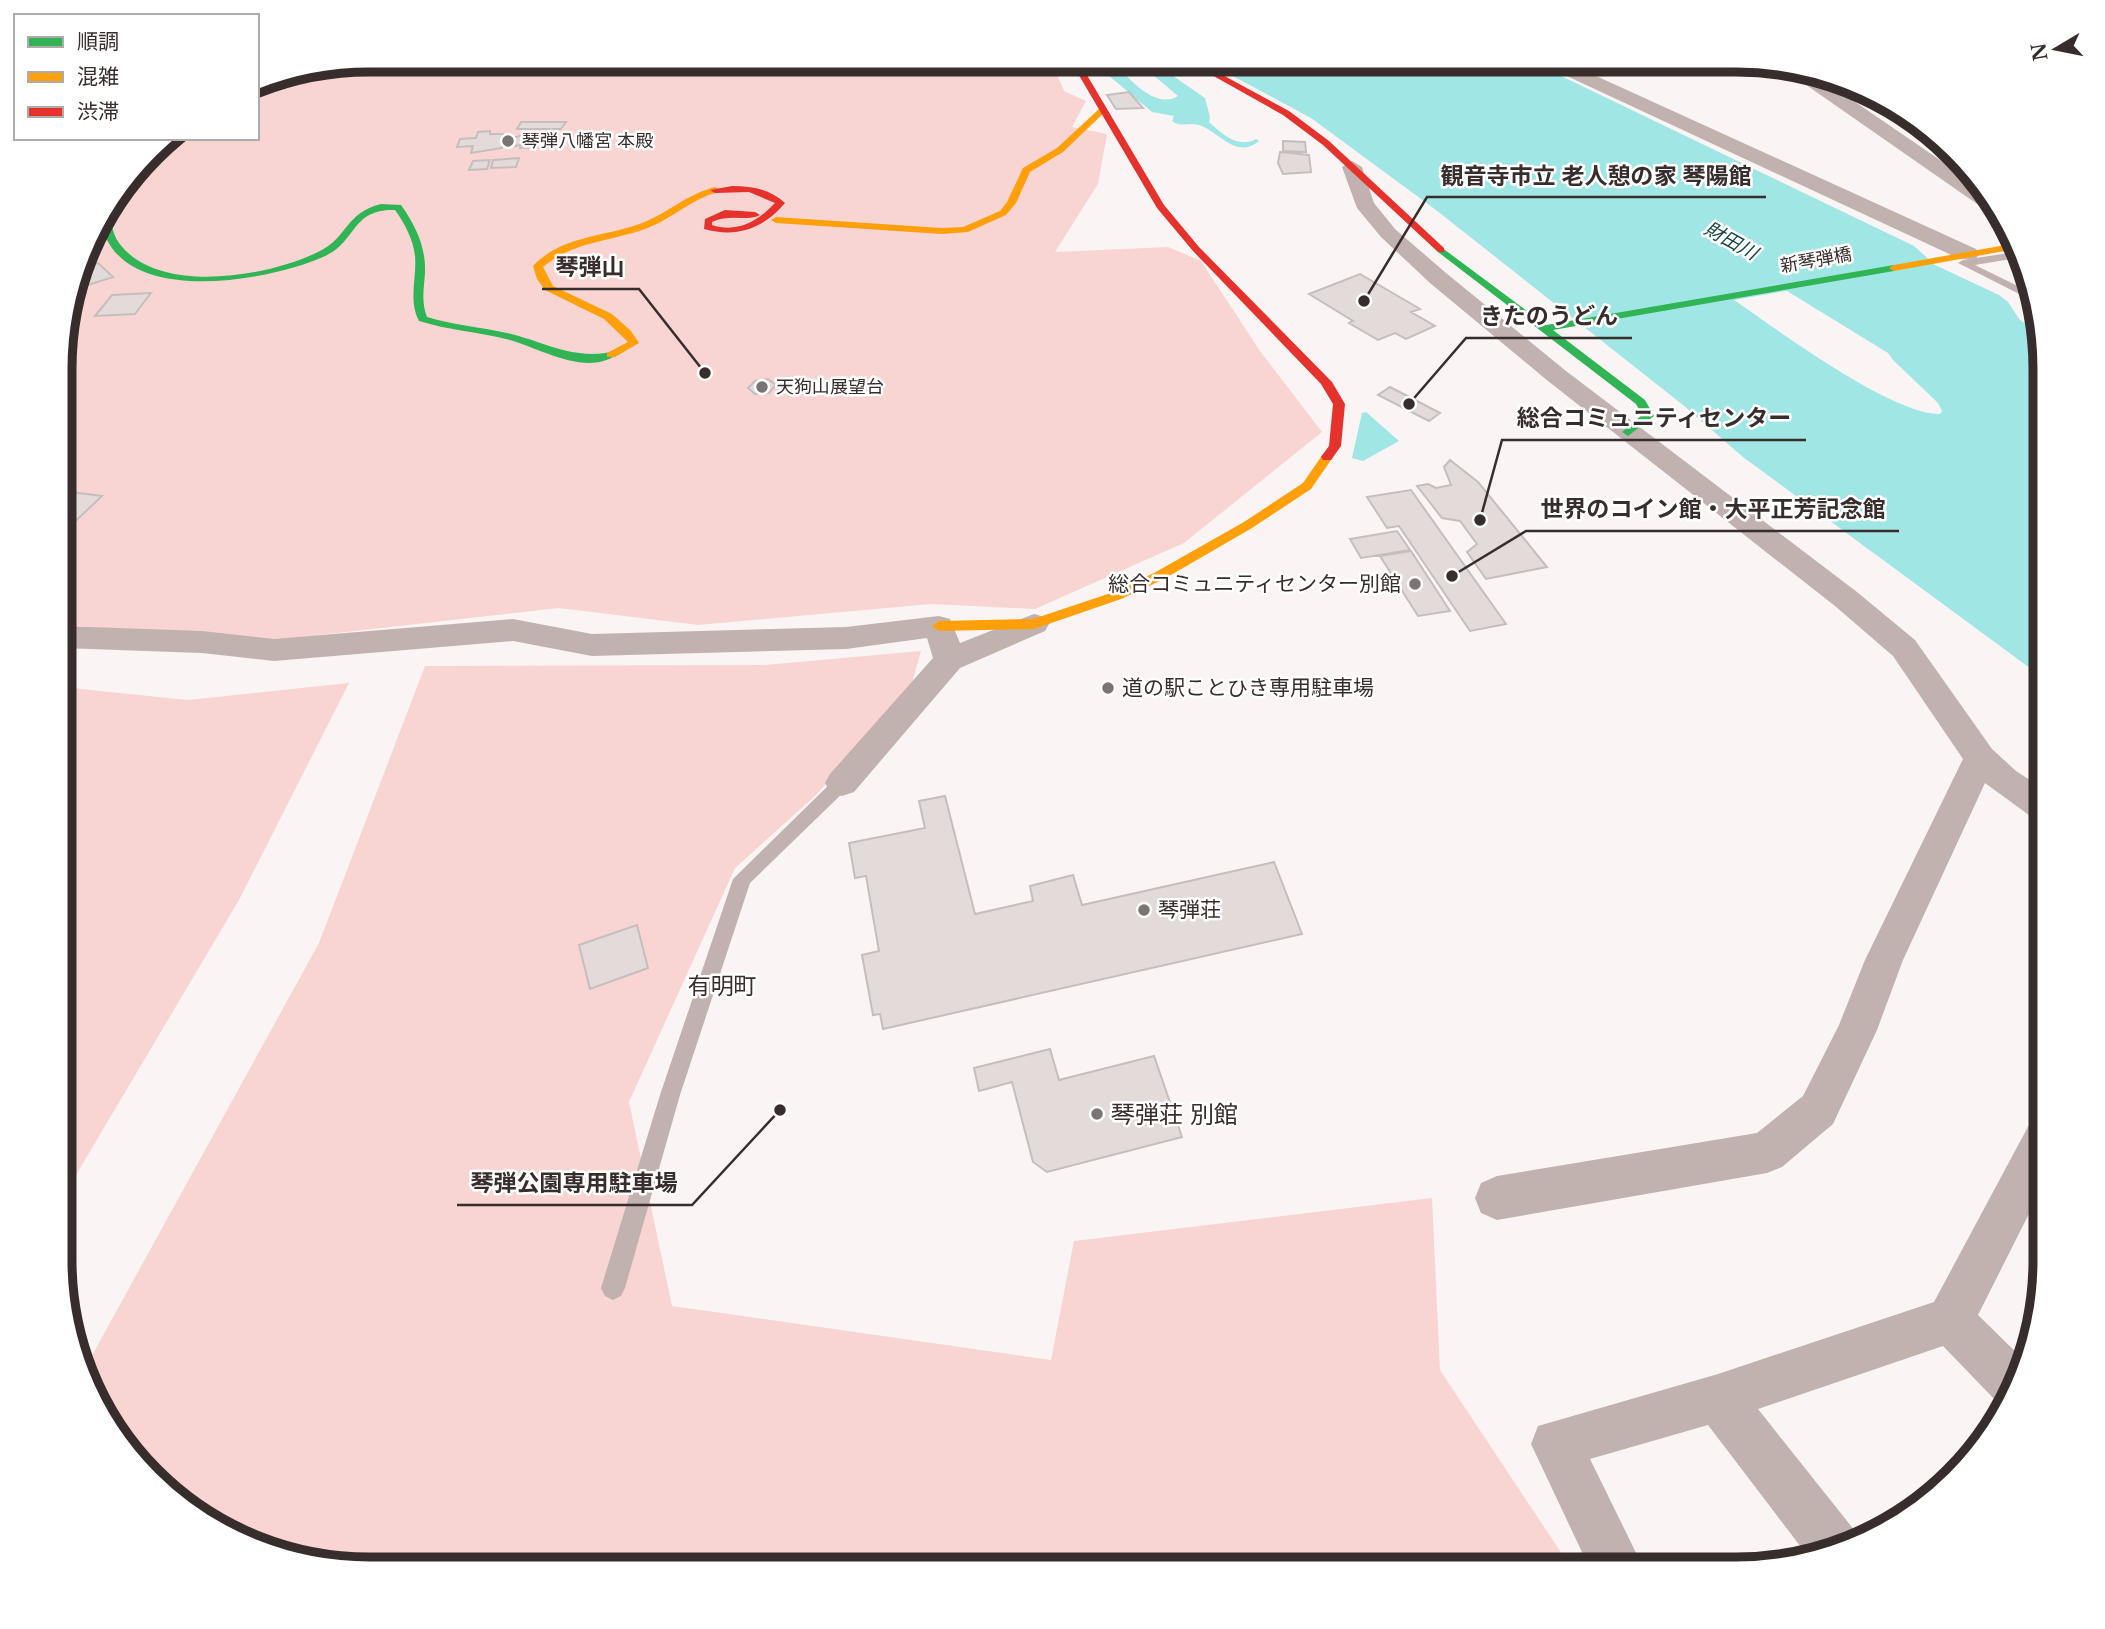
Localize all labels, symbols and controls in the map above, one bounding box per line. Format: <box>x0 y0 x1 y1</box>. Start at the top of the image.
legend <box>14 14 259 140</box>
north arrow <box>2021 14 2091 84</box>
text: 順調 <box>77 29 119 55</box>
text: N <box>2027 41 2053 63</box>
text: 混雑 <box>77 64 119 90</box>
text: 渋滞 <box>77 99 119 125</box>
place label: 琴弾八幡宮 本殿 <box>522 130 653 152</box>
marker: 琴弾八幡宮 本殿 <box>500 133 516 149</box>
callout: 観音寺市立 老人憩の家 琴陽館 <box>1427 153 1766 197</box>
text: 観音寺市立 老人憩の家 琴陽館 <box>1440 162 1752 190</box>
water label: 財田川 <box>1700 217 1763 266</box>
street label: 新琴弾橋 <box>1779 243 1853 277</box>
callout: 琴弾山 <box>542 245 639 289</box>
text: 琴弾山 <box>556 253 625 281</box>
callout: きたのうどん <box>1466 294 1632 338</box>
text: きたのうどん <box>1480 302 1618 330</box>
place label: 天狗山展望台 <box>776 376 884 398</box>
marker: 天狗山展望台 <box>754 379 770 395</box>
callout: 総合コミュニティセンター <box>1502 396 1806 440</box>
text: 総合コミュニティセンター <box>1517 404 1791 432</box>
callout: 世界のコイン館・大平正芳記念館 <box>1526 487 1899 531</box>
text: 世界のコイン館・大平正芳記念館 <box>1541 495 1886 523</box>
place label: 総合コミュニティセンター別館 <box>1108 571 1401 597</box>
marker: 総合コミュニティセンター別館 <box>1407 576 1423 592</box>
place label: 道の駅ことひき専用駐車場 <box>1122 675 1374 701</box>
marker: 道の駅ことひき専用駐車場 <box>1100 680 1116 696</box>
place label: 琴弾荘 <box>1158 897 1221 923</box>
marker: 琴弾荘 <box>1136 902 1152 918</box>
district label: 有明町 <box>688 972 757 1000</box>
place label: 琴弾荘 別館 <box>1111 1100 1238 1129</box>
marker: 琴弾荘 別館 <box>1089 1106 1105 1122</box>
callout: 琴弾公園専用駐車場 <box>457 1161 692 1205</box>
text: 琴弾公園専用駐車場 <box>471 1169 678 1197</box>

